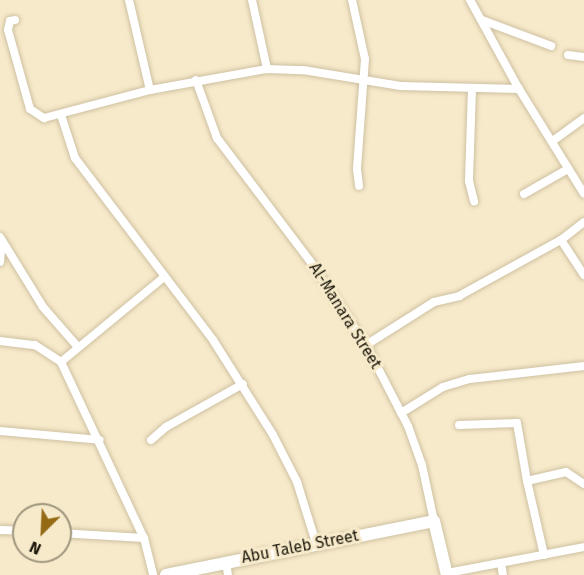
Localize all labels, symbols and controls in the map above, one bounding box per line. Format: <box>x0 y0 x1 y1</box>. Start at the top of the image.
street label: Al-Manara Street <box>305 259 385 373</box>
north arrow <box>12 503 72 563</box>
street label: Abu Taleb Street <box>240 526 360 568</box>
text: N <box>27 537 44 559</box>

